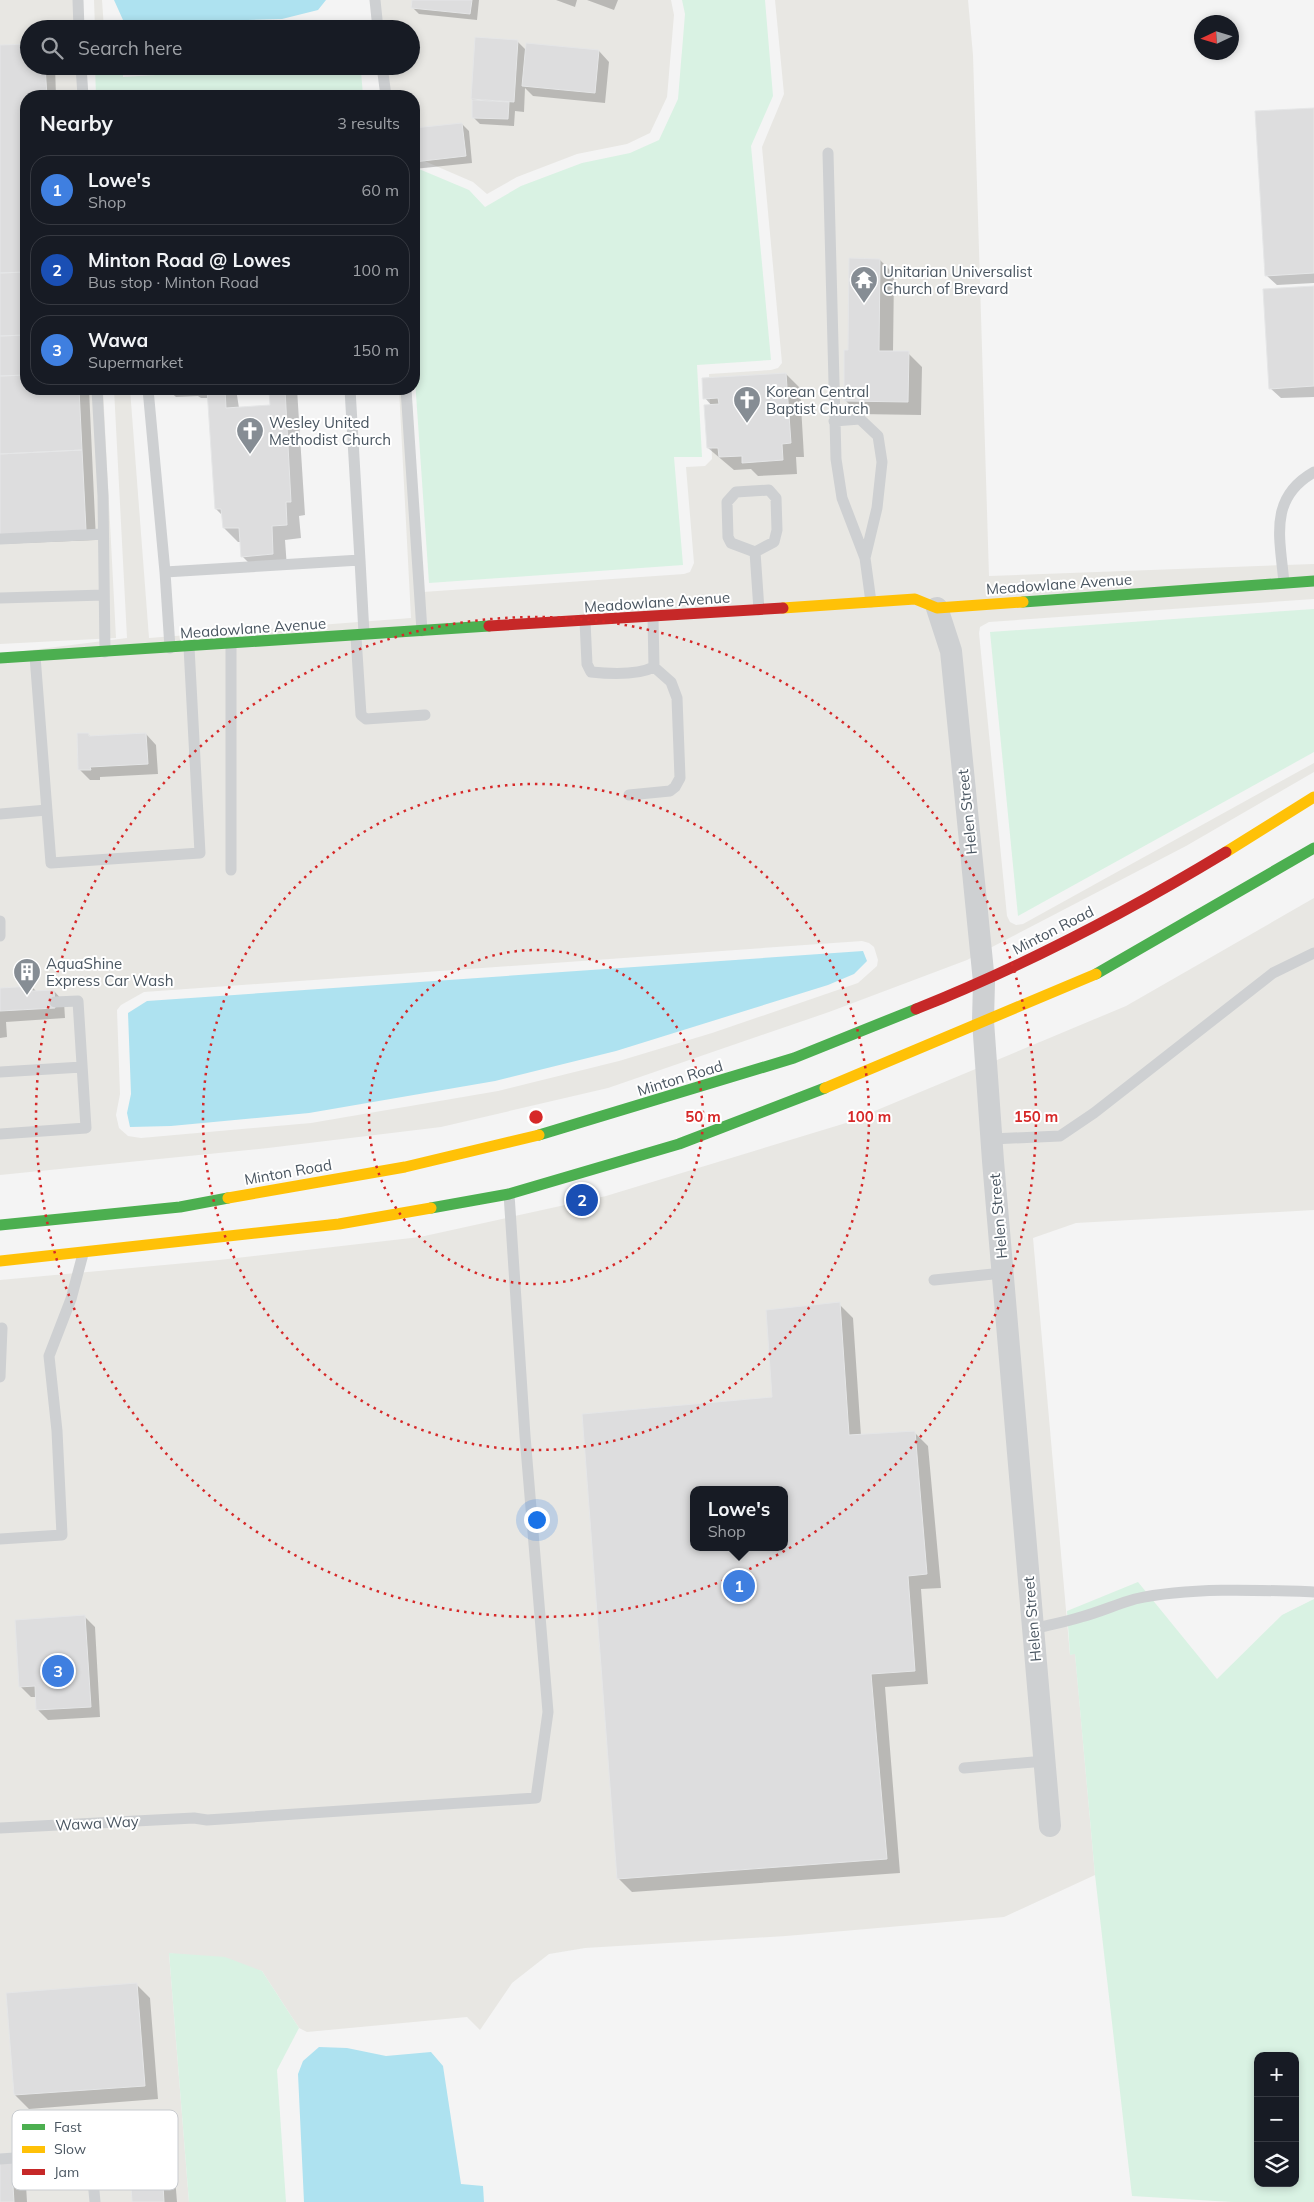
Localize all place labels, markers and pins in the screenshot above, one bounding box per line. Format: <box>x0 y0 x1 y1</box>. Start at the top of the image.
place label: Unitarian Universalist Church of Brevard <box>883 262 1032 298</box>
temple icon: Unitarian Universalist Church of Brevard <box>849 265 879 304</box>
place label: Korean Central Baptist Church <box>766 382 869 418</box>
church icon: Korean Central Baptist Church <box>732 385 762 424</box>
place label: Wesley United Methodist Church <box>269 413 391 449</box>
church icon: Wesley United Methodist Church <box>235 416 265 455</box>
place label: AquaShine Express Car Wash <box>46 954 174 990</box>
building icon: AquaShine Express Car Wash <box>12 957 42 996</box>
centre of rings <box>527 1108 545 1126</box>
pin: 2 <box>566 1181 598 1219</box>
pin: 1 <box>723 1567 755 1605</box>
pin: 3 <box>42 1652 74 1690</box>

